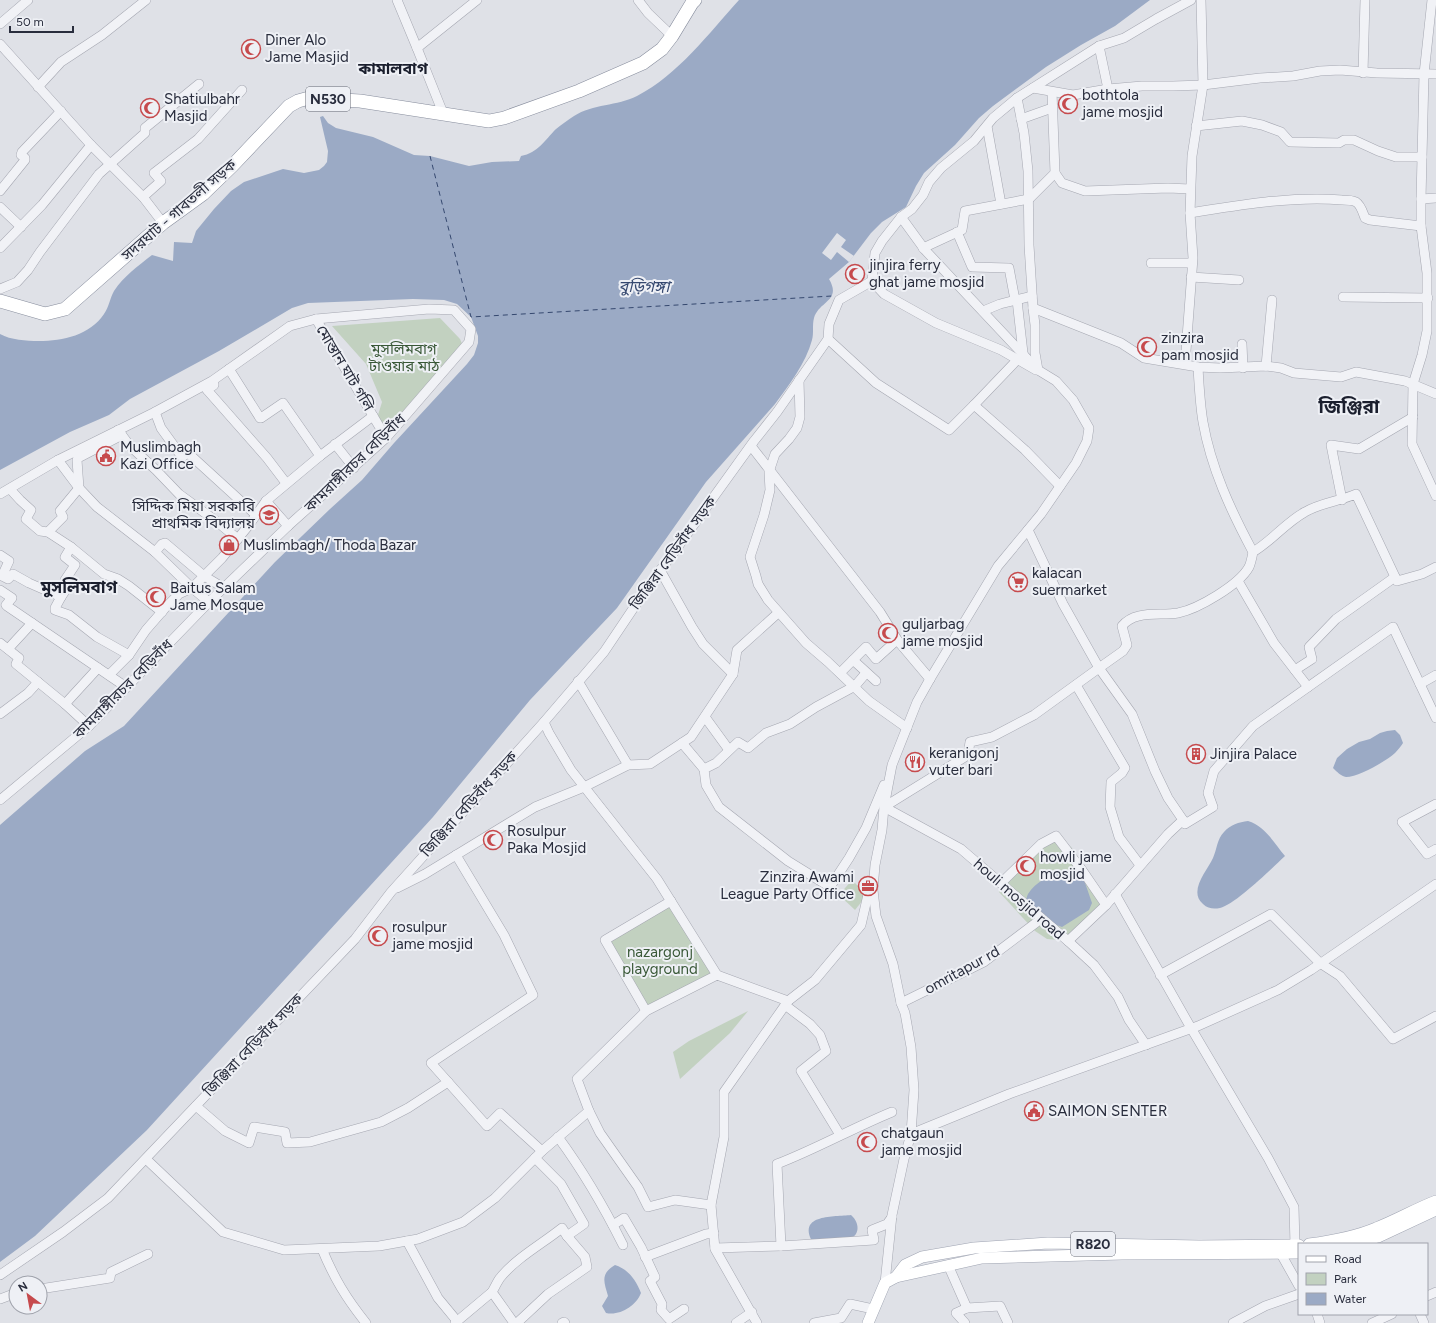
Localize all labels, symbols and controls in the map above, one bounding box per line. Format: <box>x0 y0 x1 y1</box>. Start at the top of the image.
scale bar <box>10 8 73 34</box>
text: 50 m <box>16 15 44 29</box>
place label: Diner Alo Jame Masjid <box>265 31 349 66</box>
mosque icon: Diner Alo Jame Masjid <box>240 38 262 60</box>
district label: কামালবাগ <box>357 59 429 78</box>
place label: bothtola jame mosjid <box>1081 86 1163 121</box>
road number: N530 <box>306 87 350 111</box>
place label: Shatiulbahr Masjid <box>164 90 240 125</box>
mosque icon: bothtola jame mosjid <box>1057 93 1079 115</box>
mosque icon: Shatiulbahr Masjid <box>139 97 161 119</box>
street label: সদরঘাট - গাবতলী সড়ক <box>117 155 241 265</box>
place label: jinjira ferry ghat jame mosjid <box>868 256 984 291</box>
mosque icon: jinjira ferry ghat jame mosjid <box>844 263 866 285</box>
water label: বুড়িগঙ্গা <box>619 277 672 296</box>
street label: মোস্তান ঘাট গলি <box>312 322 378 415</box>
place label: zinzira pam mosjid <box>1161 329 1239 364</box>
mosque icon: zinzira pam mosjid <box>1136 336 1158 358</box>
park label: মুসলিমবাগ টাওয়ার মাঠ <box>368 340 440 375</box>
district label: জিঞ্জিরা <box>1318 395 1380 418</box>
street label: কামরাঙ্গীরচর বেড়িবাঁধ <box>300 410 410 516</box>
place label: Muslimbagh Kazi Office <box>120 438 201 473</box>
public building icon: Muslimbagh Kazi Office <box>95 445 117 467</box>
street label: জিঞ্জিরা বেড়িবাঁধ সড়ক <box>625 492 721 614</box>
place label: সিদ্দিক মিয়া সরকারি প্রাথমিক বিদ্যালয় <box>131 497 256 532</box>
school or university icon: সিদ্দিক মিয়া সরকারি প্রাথমিক বিদ্যালয় <box>258 504 280 526</box>
shop icon: Muslimbagh/ Thoda Bazar <box>218 534 240 556</box>
place label: Muslimbagh/ Thoda Bazar <box>243 536 416 554</box>
place label: kalacan suermarket <box>1032 564 1107 599</box>
supermarket icon: kalacan suermarket <box>1007 571 1029 593</box>
district label: মুসলিমবাগ <box>40 577 118 598</box>
place label: Baitus Salam Jame Mosque <box>170 579 264 614</box>
mosque icon: Baitus Salam Jame Mosque <box>145 586 167 608</box>
place label: guljarbag jame mosjid <box>901 615 983 650</box>
mosque icon: guljarbag jame mosjid <box>877 622 899 644</box>
street label: কামরাঙ্গীরচর বেড়িবাঁধ <box>69 635 177 743</box>
building icon: Jinjira Palace <box>1185 743 1207 765</box>
place label: keranigonj vuter bari <box>929 744 999 779</box>
place label: Jinjira Palace <box>1210 745 1297 763</box>
street label: জিঞ্জিরা বেড়িবাঁধ সড়ক <box>416 747 522 861</box>
restaurant icon: keranigonj vuter bari <box>904 751 926 773</box>
place label: Rosulpur Paka Mosjid <box>507 822 586 857</box>
mosque icon: Rosulpur Paka Mosjid <box>482 829 504 851</box>
place label: howli jame mosjid <box>1040 848 1112 883</box>
street label: houli mosjid road <box>970 855 1068 943</box>
mosque icon: howli jame mosjid <box>1015 855 1037 877</box>
place label: Zinzira Awami League Party Office <box>720 868 854 903</box>
office icon: Zinzira Awami League Party Office <box>857 875 879 897</box>
place label: rosulpur jame mosjid <box>391 918 473 953</box>
mosque icon: rosulpur jame mosjid <box>367 925 389 947</box>
street label: omritapur rd <box>921 942 1003 998</box>
park label: nazargonj playground <box>622 943 698 978</box>
street label: জিঞ্জিরা বেড়িবাঁধ সড়ক <box>199 989 307 1101</box>
public building icon: SAIMON SENTER <box>1023 1100 1045 1122</box>
place label: SAIMON SENTER <box>1048 1102 1167 1120</box>
place label: chatgaun jame mosjid <box>880 1124 962 1159</box>
mosque icon: chatgaun jame mosjid <box>856 1131 878 1153</box>
road number: R820 <box>1071 1232 1115 1256</box>
legend <box>1298 1243 1428 1315</box>
text: Road <box>1334 1252 1362 1266</box>
text: Park <box>1334 1272 1357 1286</box>
north arrow <box>8 1275 48 1315</box>
text: N <box>16 1279 30 1295</box>
text: Water <box>1334 1292 1366 1306</box>

